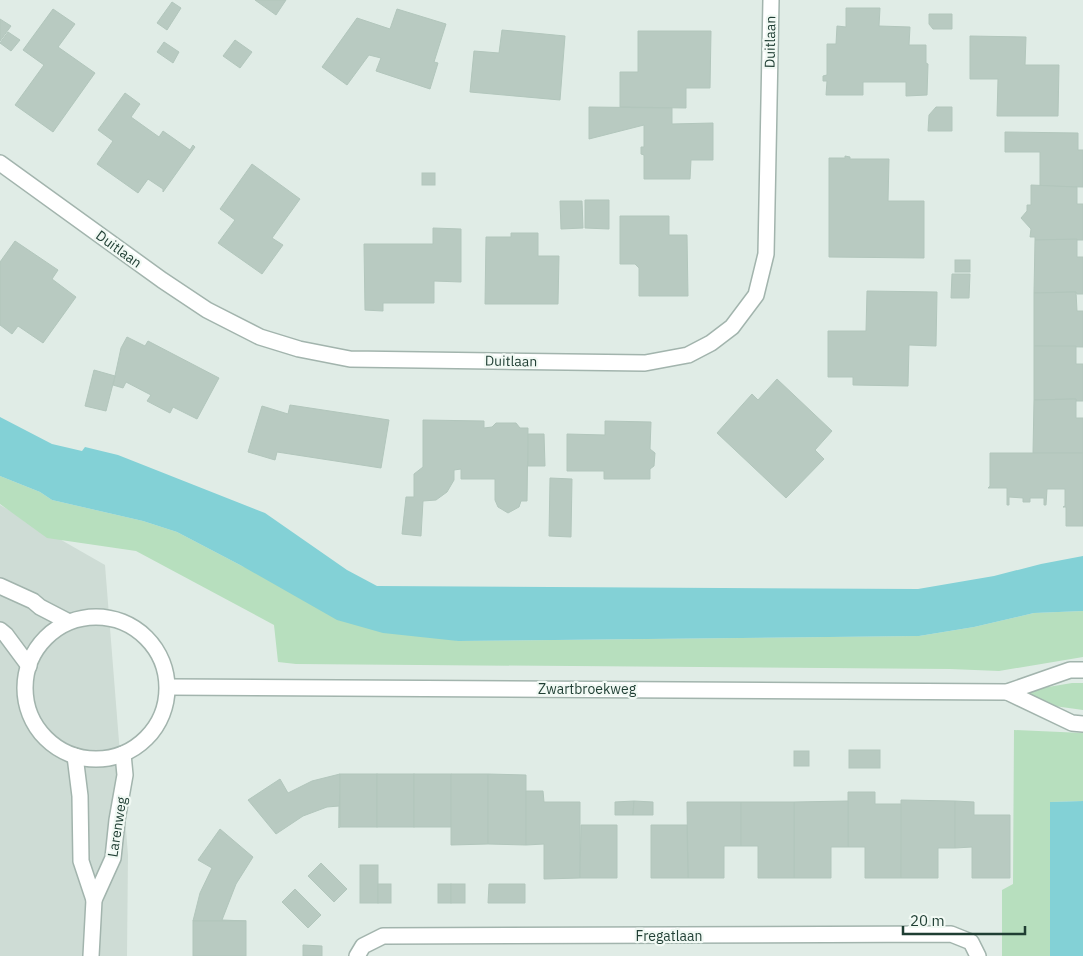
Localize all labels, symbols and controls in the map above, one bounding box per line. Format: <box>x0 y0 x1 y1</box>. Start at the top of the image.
street label: Duitlaan <box>761 16 779 68</box>
street label: Duitlaan <box>92 226 146 272</box>
street label: Duitlaan <box>485 352 537 370</box>
street label: Zwartbroekweg <box>538 680 637 698</box>
street label: Larenweg <box>103 795 131 858</box>
scale bar <box>903 904 1026 936</box>
text: 20 m <box>910 911 945 930</box>
street label: Fregatlaan <box>636 927 702 945</box>

